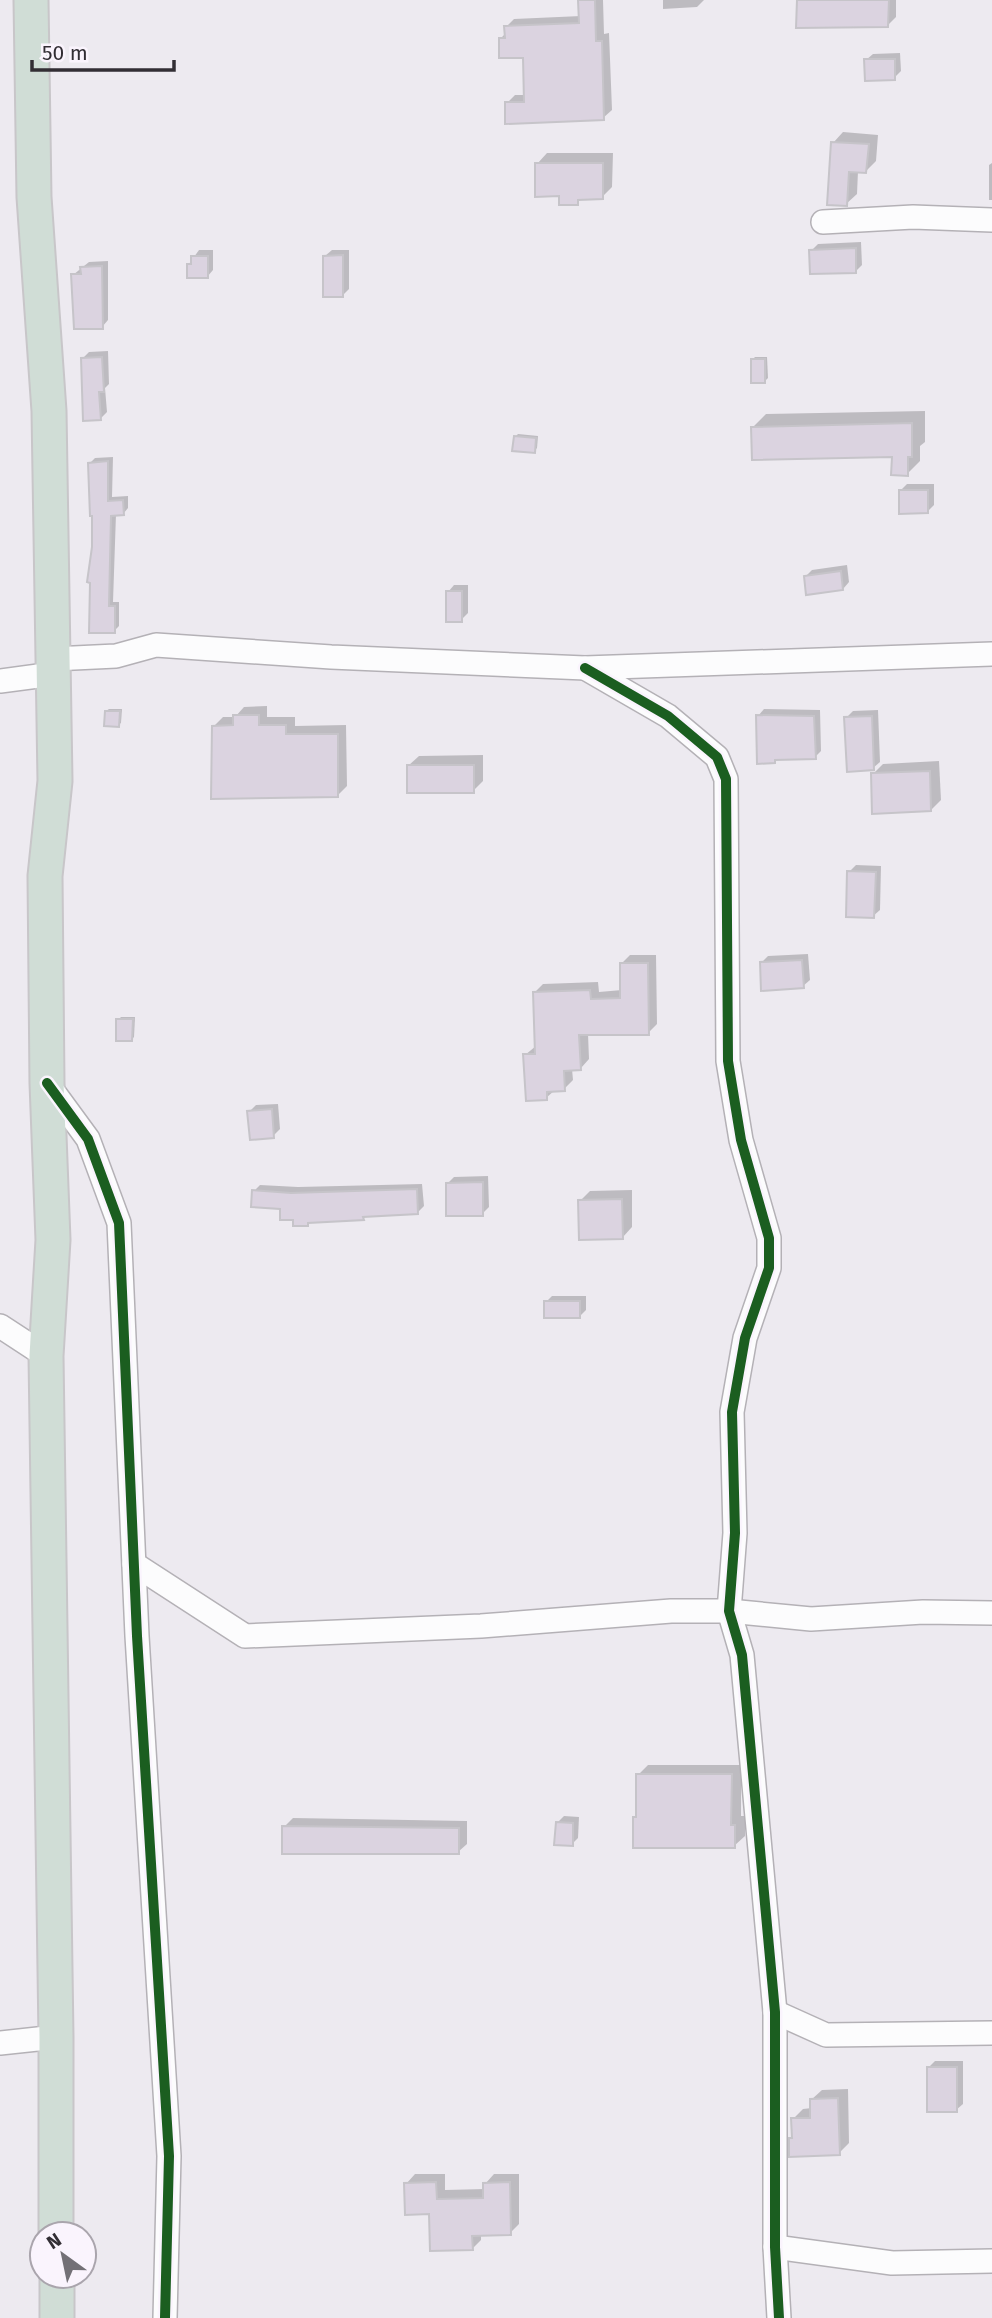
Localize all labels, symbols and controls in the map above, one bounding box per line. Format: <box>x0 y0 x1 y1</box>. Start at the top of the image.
scale bar <box>32 28 173 72</box>
text: 50 m <box>42 40 88 66</box>
north arrow <box>28 2220 98 2290</box>
text: N <box>42 2228 66 2254</box>

